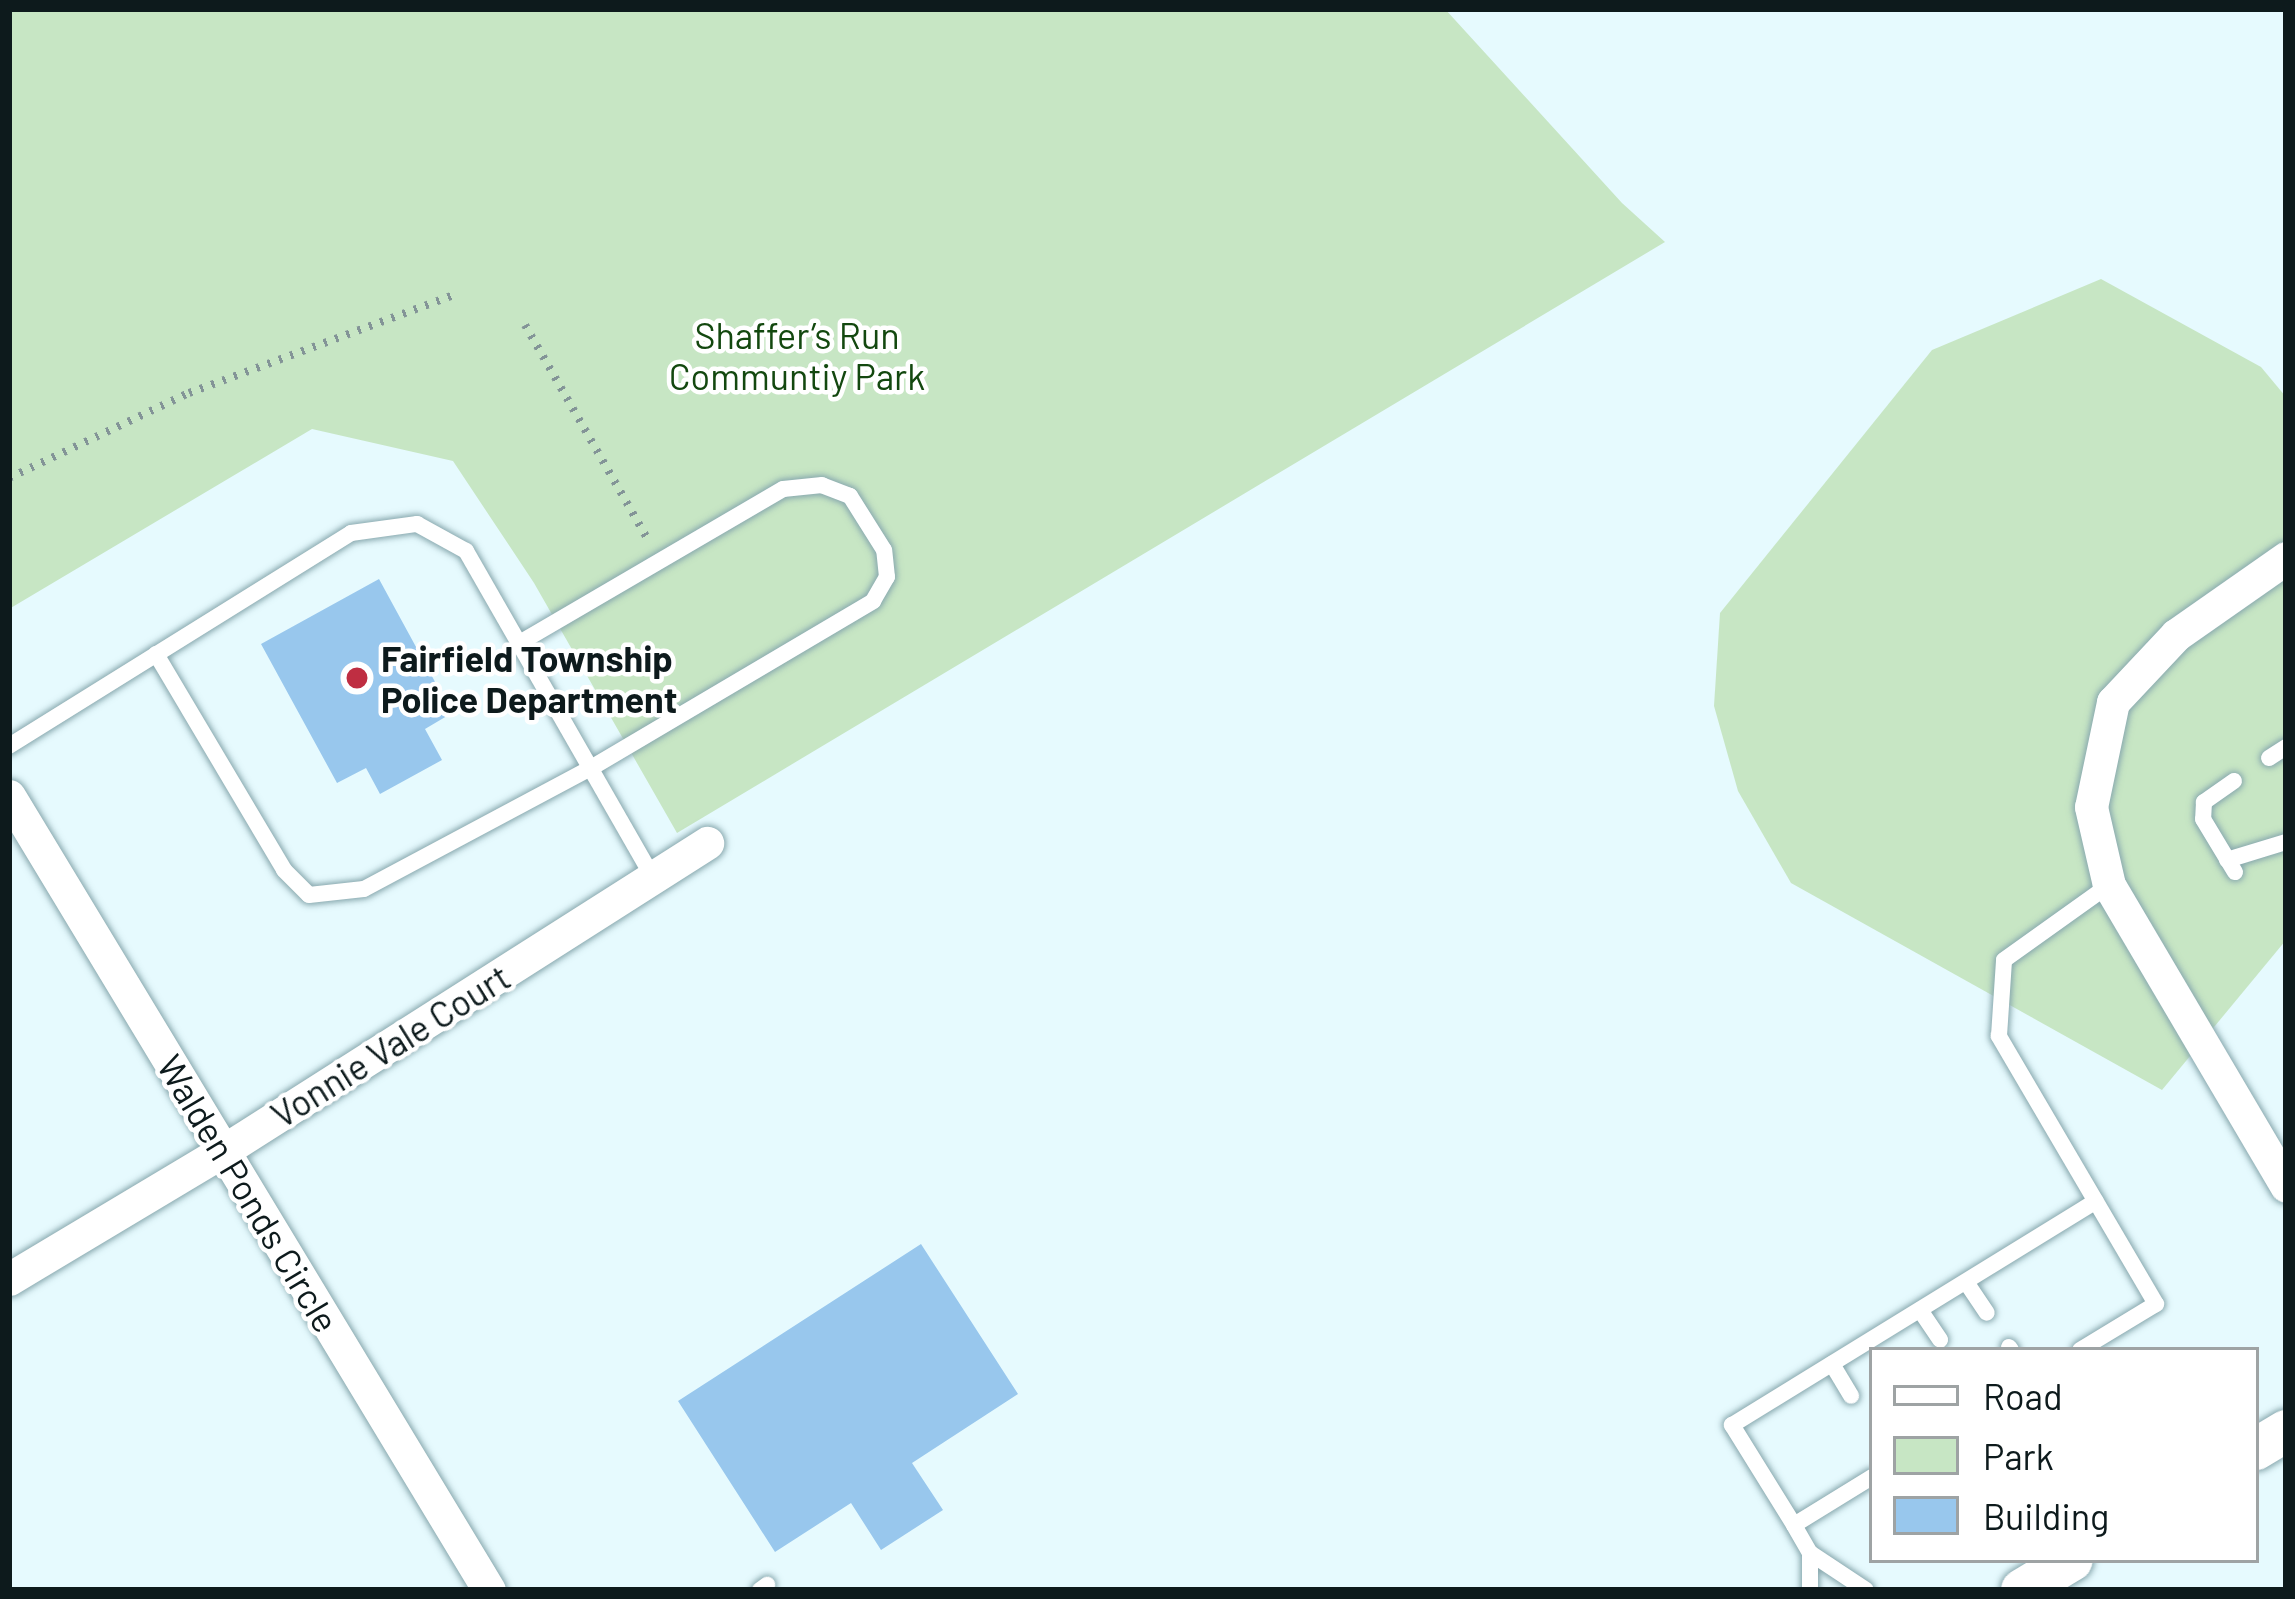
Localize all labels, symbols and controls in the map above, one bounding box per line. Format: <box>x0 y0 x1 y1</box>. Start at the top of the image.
park label: Shaffer’s Run Communtiy Park <box>669 312 925 397</box>
place label: Fairfield Township Police Department <box>381 635 677 720</box>
marker: Fairfield Township Police Department <box>344 665 370 691</box>
street label: Vonnie Vale Court <box>263 954 517 1136</box>
street label: Walden Ponds Circle <box>149 1047 349 1339</box>
legend <box>1869 1347 2259 1563</box>
text: Road <box>1983 1374 2063 1417</box>
text: Park <box>1983 1434 2054 1477</box>
text: Building <box>1983 1494 2109 1537</box>

